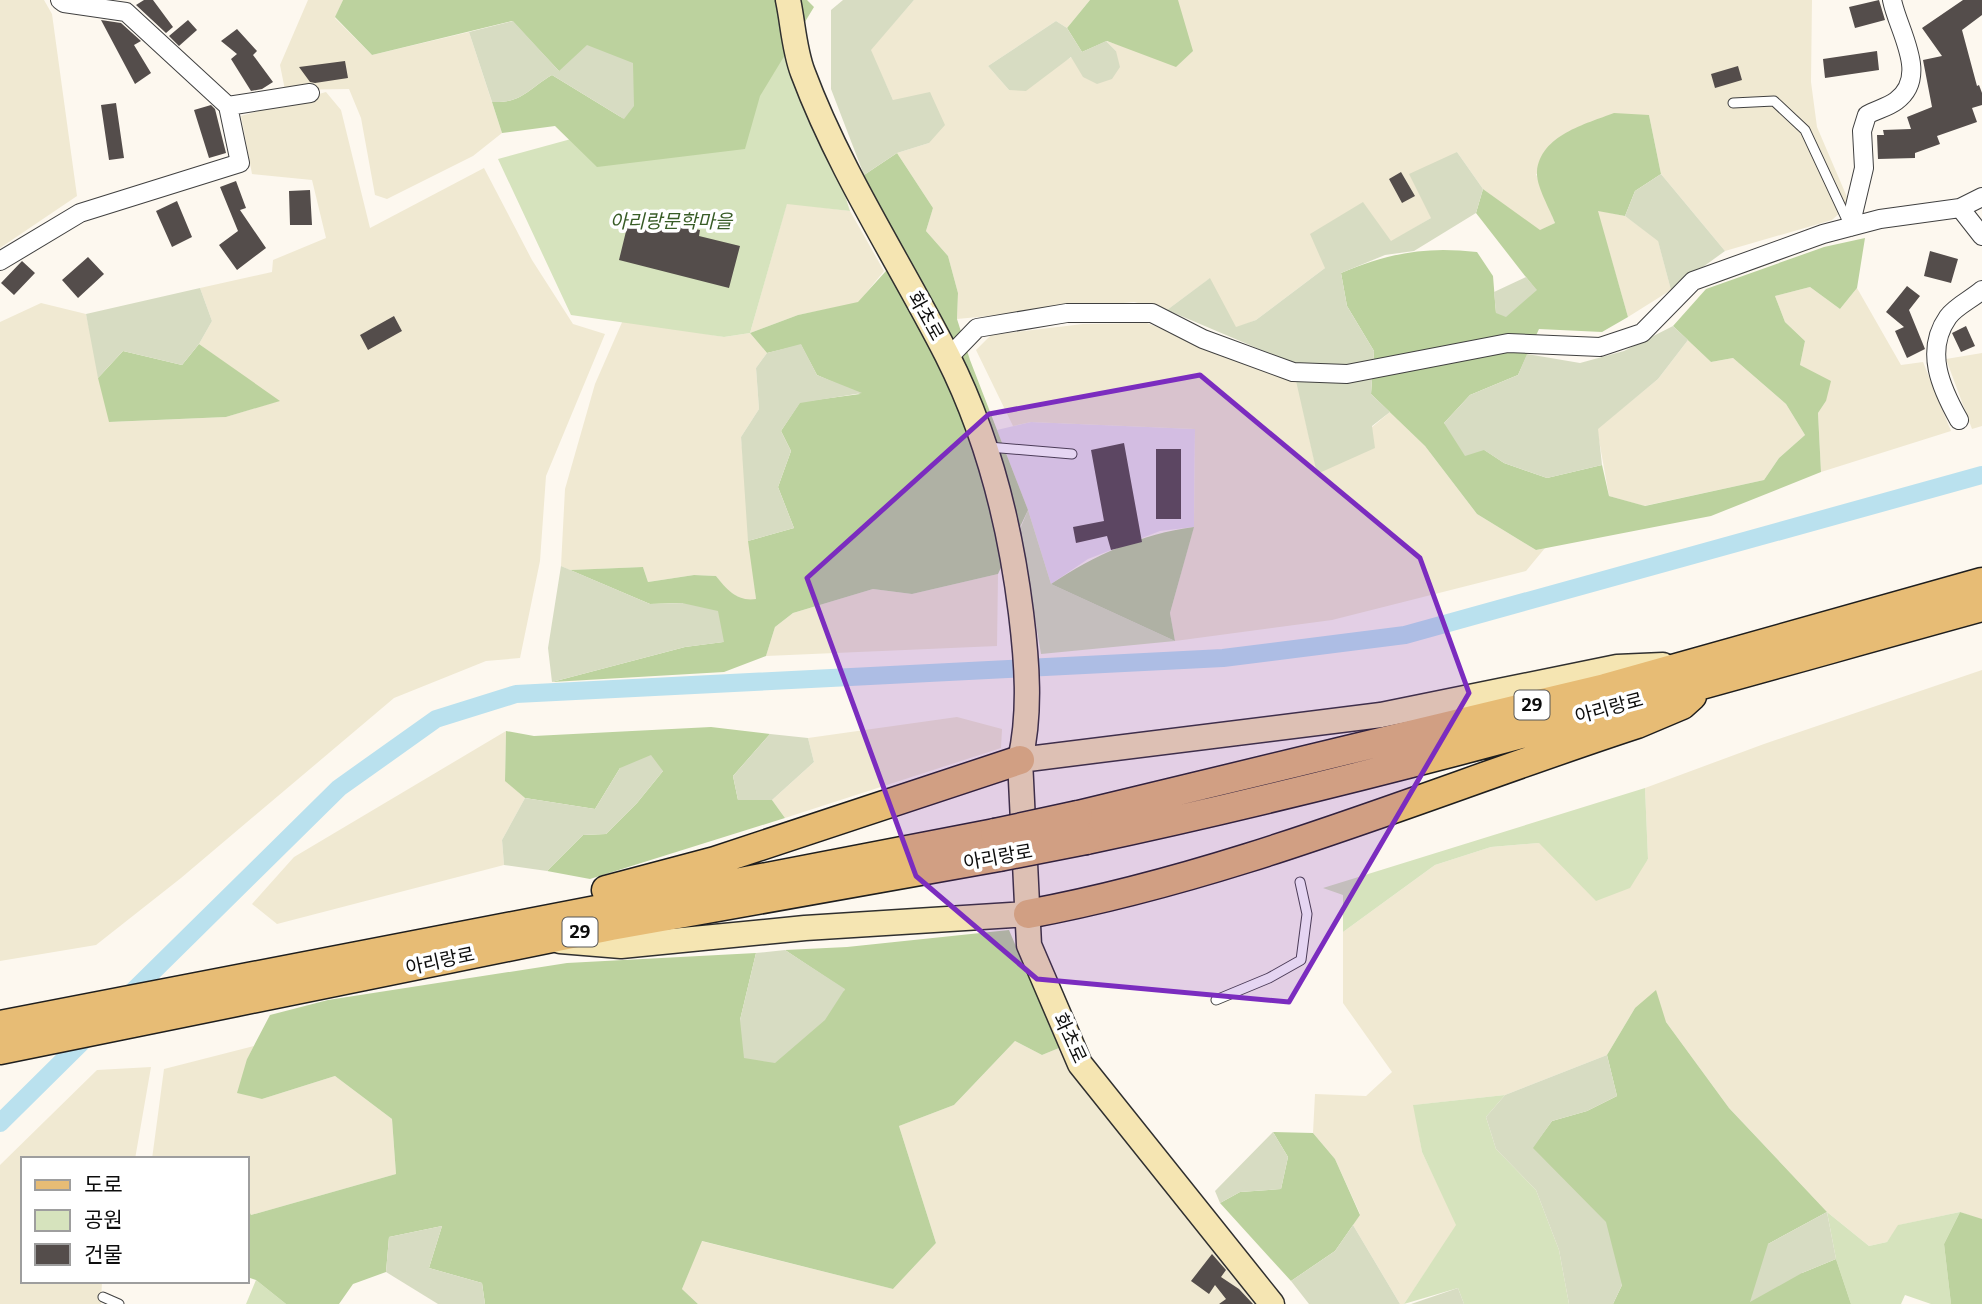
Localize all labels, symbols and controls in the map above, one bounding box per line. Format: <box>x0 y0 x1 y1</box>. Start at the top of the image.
park label: 아리랑문학마을 <box>610 210 734 233</box>
street label: 화초로 <box>903 287 949 345</box>
street label: 아리랑로 <box>1572 688 1646 728</box>
road number: 29 <box>1514 690 1550 720</box>
street label: 아리랑로 <box>962 840 1034 874</box>
road number: 29 <box>562 917 598 946</box>
street label: 아리랑로 <box>403 942 477 980</box>
street label: 화초로 <box>1048 1009 1092 1067</box>
legend <box>21 1157 248 1283</box>
text: 도로 <box>84 1172 123 1198</box>
text: 공원 <box>84 1207 123 1233</box>
text: 건물 <box>84 1242 123 1268</box>

